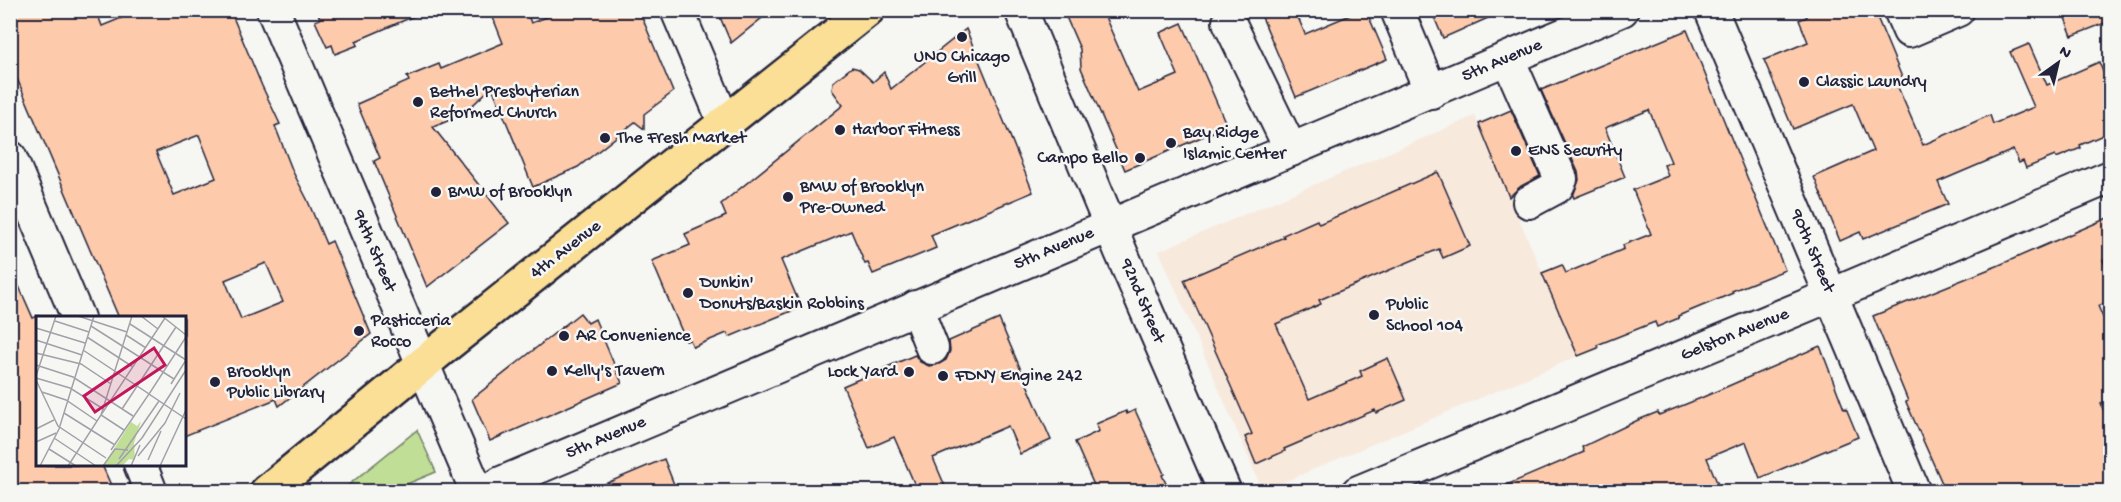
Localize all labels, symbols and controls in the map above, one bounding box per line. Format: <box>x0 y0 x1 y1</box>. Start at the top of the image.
marker: UNO Chicago Grill <box>955 30 969 44</box>
north arrow <box>2028 33 2088 93</box>
street label: 5th Avenue <box>1459 34 1546 87</box>
text: N <box>2055 43 2075 65</box>
place label: UNO Chicago Grill <box>914 47 1010 89</box>
place label: Classic Laundry <box>1816 72 1927 93</box>
marker: Classic Laundry <box>1797 75 1811 89</box>
place label: Bethel Presbyterian Reformed Church <box>429 82 580 124</box>
marker: Bethel Presbyterian Reformed Church <box>411 95 425 109</box>
place label: Harbor Fitness <box>852 120 961 141</box>
marker: Harbor Fitness <box>833 123 847 137</box>
place label: Bay Ridge Islamic Center <box>1182 123 1287 165</box>
place label: The Fresh Market <box>616 128 748 149</box>
marker: The Fresh Market <box>598 131 612 145</box>
marker: Bay Ridge Islamic Center <box>1164 136 1178 150</box>
place label: ENS Security <box>1528 141 1622 162</box>
marker: ENS Security <box>1509 144 1523 158</box>
place label: Campo Bello <box>1037 148 1128 169</box>
marker: Campo Bello <box>1133 151 1147 165</box>
place label: BMW of Brooklyn Pre-Owned <box>799 177 924 219</box>
place label: BMW of Brooklyn <box>447 182 572 203</box>
marker: BMW of Brooklyn <box>429 185 443 199</box>
marker: BMW of Brooklyn Pre-Owned <box>781 190 795 204</box>
street label: 90th Street <box>1785 205 1840 297</box>
street label: 94th Street <box>347 206 401 297</box>
street label: 4th Avenue <box>526 215 606 284</box>
street label: 5th Avenue <box>1011 222 1098 275</box>
street label: 92nd Street <box>1115 255 1170 348</box>
place label: Dunkin' Donuts/Baskin Robbins <box>699 273 865 315</box>
marker: Dunkin' Donuts/Baskin Robbins <box>681 286 695 300</box>
place label: Public School 104 <box>1385 295 1464 337</box>
street label: Gelston Avenue <box>1678 303 1793 366</box>
marker: Public School 104 <box>1367 308 1381 322</box>
place label: Pasticceria Rocco <box>370 311 452 353</box>
inset map <box>36 316 186 466</box>
marker: Pasticceria Rocco <box>352 324 366 338</box>
place label: AR Convenience <box>576 326 692 347</box>
marker: AR Convenience <box>557 329 571 343</box>
place label: Kelly's Tavern <box>564 361 665 382</box>
place label: Brooklyn Public Library <box>226 362 325 404</box>
place label: Lock Yard <box>827 362 898 383</box>
marker: Kelly's Tavern <box>545 364 559 378</box>
marker: Lock Yard <box>902 365 916 379</box>
place label: FDNY Engine 242 <box>954 366 1083 387</box>
marker: FDNY Engine 242 <box>936 369 950 383</box>
marker: Brooklyn Public Library <box>208 375 222 389</box>
street label: 5th Avenue <box>563 411 650 464</box>

